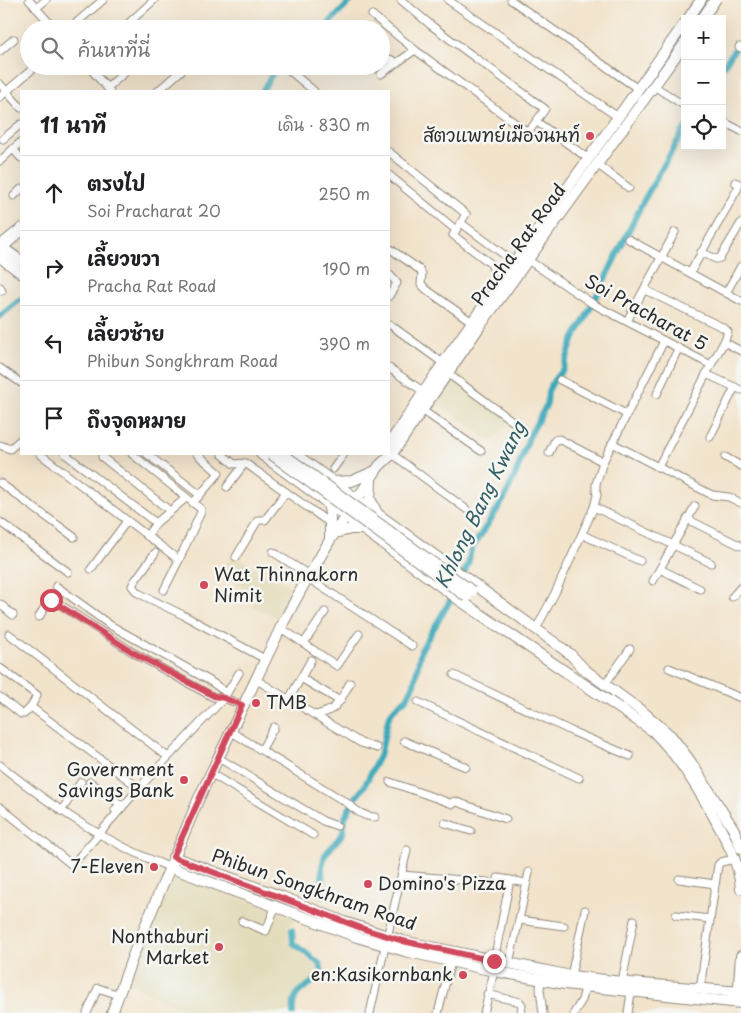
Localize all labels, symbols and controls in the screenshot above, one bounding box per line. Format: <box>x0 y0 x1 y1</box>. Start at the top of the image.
map controls <box>681 15 726 150</box>
button: + <box>681 15 726 60</box>
search box <box>20 20 390 75</box>
icon: search <box>38 34 66 62</box>
text: ค้นหาที่นี่ <box>78 35 150 63</box>
button: − <box>681 60 726 105</box>
button: locate <box>681 105 726 150</box>
text: 11 นาที <box>40 108 106 140</box>
text: เดิน · 830 m <box>277 112 370 136</box>
place label: สัตวแพทย์เมืองนนท์ <box>423 121 580 148</box>
marker: สัตวแพทย์เมืองนนท์ <box>584 130 596 142</box>
text: ตรงไป <box>87 169 145 197</box>
street label: Pracha Rat Road <box>464 177 571 311</box>
icon: ahead <box>40 179 68 207</box>
text: 250 m <box>319 181 370 205</box>
text: Soi Pracharat 20 <box>87 198 221 222</box>
text: เลี้ยวขวา <box>87 244 160 272</box>
icon: right <box>40 254 68 282</box>
text: 190 m <box>322 256 370 280</box>
street label: Soi Pracharat 5 <box>580 267 713 357</box>
text: Pracha Rat Road <box>87 273 216 297</box>
text: เลี้ยวซ้าย <box>87 319 164 347</box>
icon: left <box>40 329 68 357</box>
text: 390 m <box>319 331 370 355</box>
text: Phibun Songkhram Road <box>87 348 278 372</box>
icon: arrive <box>40 404 68 432</box>
text: ถึงจุดหมาย <box>87 406 186 434</box>
water label: Khlong Bang Kwang <box>427 416 532 593</box>
place label: Wat Thinnakorn Nimit <box>214 560 358 608</box>
marker: Wat Thinnakorn Nimit <box>198 579 210 591</box>
route start <box>40 589 63 612</box>
place label: TMB <box>266 688 307 715</box>
marker: TMB <box>250 697 262 709</box>
place label: Government Savings Bank <box>58 755 174 803</box>
marker: Government Savings Bank <box>178 774 190 786</box>
street label: Phibun Songkhram Road <box>208 841 420 936</box>
place label: 7-Eleven <box>70 852 144 879</box>
marker: 7-Eleven <box>148 861 160 873</box>
place label: Domino's Pizza <box>378 869 507 896</box>
marker: Domino's Pizza <box>362 878 374 890</box>
place label: Nonthaburi Market <box>111 922 209 970</box>
marker: Nonthaburi Market <box>213 941 225 953</box>
route end <box>483 950 506 973</box>
place label: en:Kasikornbank <box>311 960 453 987</box>
marker: en:Kasikornbank <box>457 969 469 981</box>

